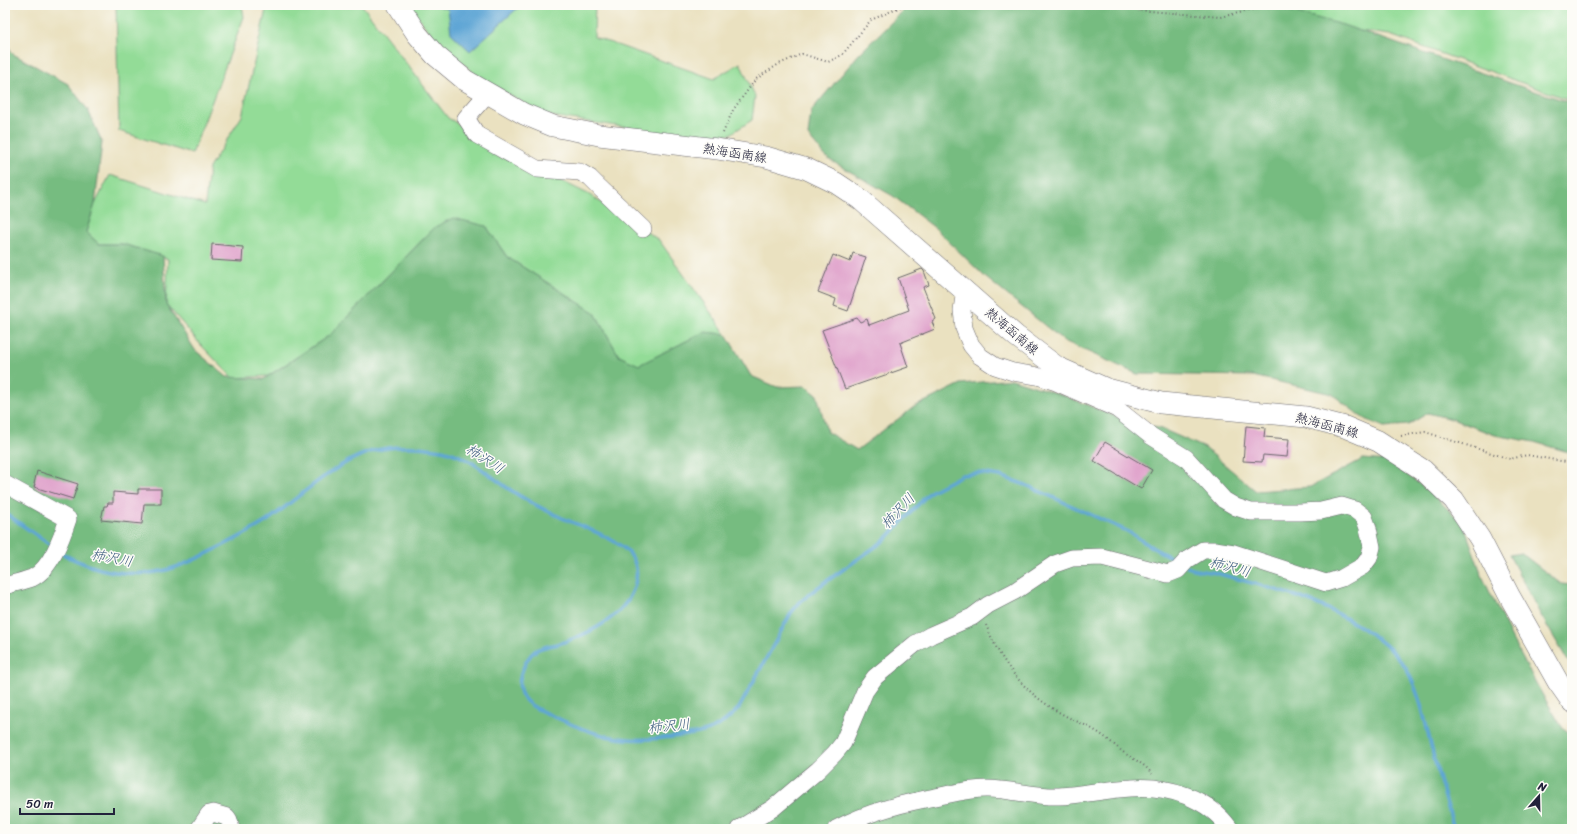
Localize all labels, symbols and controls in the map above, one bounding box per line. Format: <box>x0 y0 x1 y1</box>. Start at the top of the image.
street label: 熱海函南線 <box>701 137 770 170</box>
street label: 熱海函南線 <box>980 301 1045 361</box>
street label: 熱海函南線 <box>1293 405 1362 445</box>
water label: 柿沢川 <box>461 437 509 481</box>
water label: 柿沢川 <box>875 487 921 535</box>
water label: 柿沢川 <box>89 542 135 574</box>
water label: 柿沢川 <box>1206 549 1254 585</box>
water label: 柿沢川 <box>647 711 691 741</box>
north arrow <box>1519 776 1559 816</box>
text: N <box>1534 776 1549 797</box>
scale bar <box>20 790 114 816</box>
text: 50 m <box>26 793 53 815</box>

